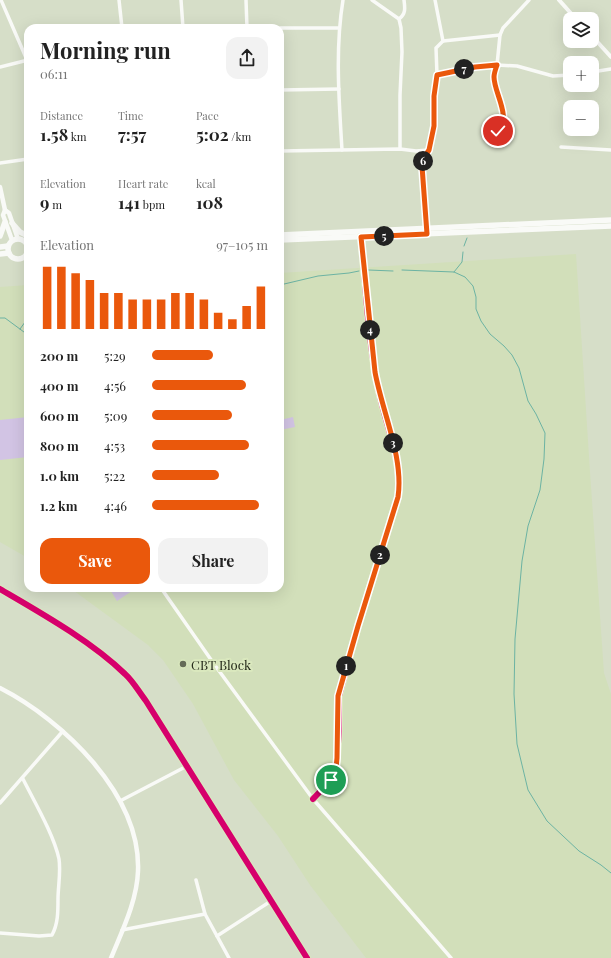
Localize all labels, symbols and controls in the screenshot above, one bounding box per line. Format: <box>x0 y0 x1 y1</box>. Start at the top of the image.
map controls <box>563 12 599 136</box>
button: layers <box>563 12 599 48</box>
text: Morning run <box>40 35 171 65</box>
button: share <box>226 37 268 79</box>
button: + <box>563 56 599 92</box>
pin: 7 <box>454 59 474 79</box>
text: 7 <box>461 61 467 76</box>
text: 06:11 <box>40 65 68 82</box>
button: − <box>563 100 599 136</box>
text: Distance <box>40 108 83 123</box>
text: Time <box>118 108 143 123</box>
text: Pace <box>196 108 219 123</box>
pin <box>481 114 515 148</box>
icon: check <box>487 120 509 142</box>
text: 1.58 <box>40 123 68 145</box>
text: 7:57 <box>118 123 146 145</box>
text: 5:02 <box>196 123 229 145</box>
text: km <box>68 129 86 144</box>
text: /km <box>229 129 251 144</box>
pin: 6 <box>413 151 433 171</box>
text: 6 <box>420 153 426 168</box>
text: Elevation <box>40 176 86 191</box>
text: Heart rate <box>118 176 168 191</box>
text: kcal <box>196 176 216 191</box>
text: 9 <box>40 191 49 213</box>
text: 141 <box>118 191 140 213</box>
text: 108 <box>196 191 223 213</box>
text: m <box>49 197 62 212</box>
text: bpm <box>140 197 165 212</box>
pin: 5 <box>374 226 394 246</box>
text: 5 <box>381 228 387 243</box>
text: Elevation <box>40 236 94 253</box>
text: 97–105 m <box>216 236 268 253</box>
pin: 4 <box>360 320 380 340</box>
text: 4 <box>367 322 373 337</box>
text: 200 m <box>40 347 78 364</box>
text: 5:29 <box>104 347 126 364</box>
text: 400 m <box>40 377 78 394</box>
text: 4:56 <box>104 377 126 394</box>
text: 600 m <box>40 407 79 424</box>
text: 5:09 <box>104 407 127 424</box>
pin: 3 <box>383 433 403 453</box>
text: 3 <box>390 435 396 450</box>
text: 800 m <box>40 437 79 454</box>
text: 4:53 <box>104 437 125 454</box>
text: 1.0 km <box>40 467 79 484</box>
text: 5:22 <box>104 467 125 484</box>
text: 1.2 km <box>40 497 77 514</box>
text: 4:46 <box>104 497 127 514</box>
button: Save <box>40 538 150 584</box>
button: Share <box>158 538 268 584</box>
pin: 2 <box>370 545 390 565</box>
text: 2 <box>377 547 383 562</box>
place label: CBT Block <box>191 656 252 673</box>
pin: 1 <box>336 656 356 676</box>
text: 1 <box>344 658 348 673</box>
marker: CBT Block <box>178 659 188 669</box>
pin <box>314 763 348 797</box>
icon: arrive <box>320 769 342 791</box>

